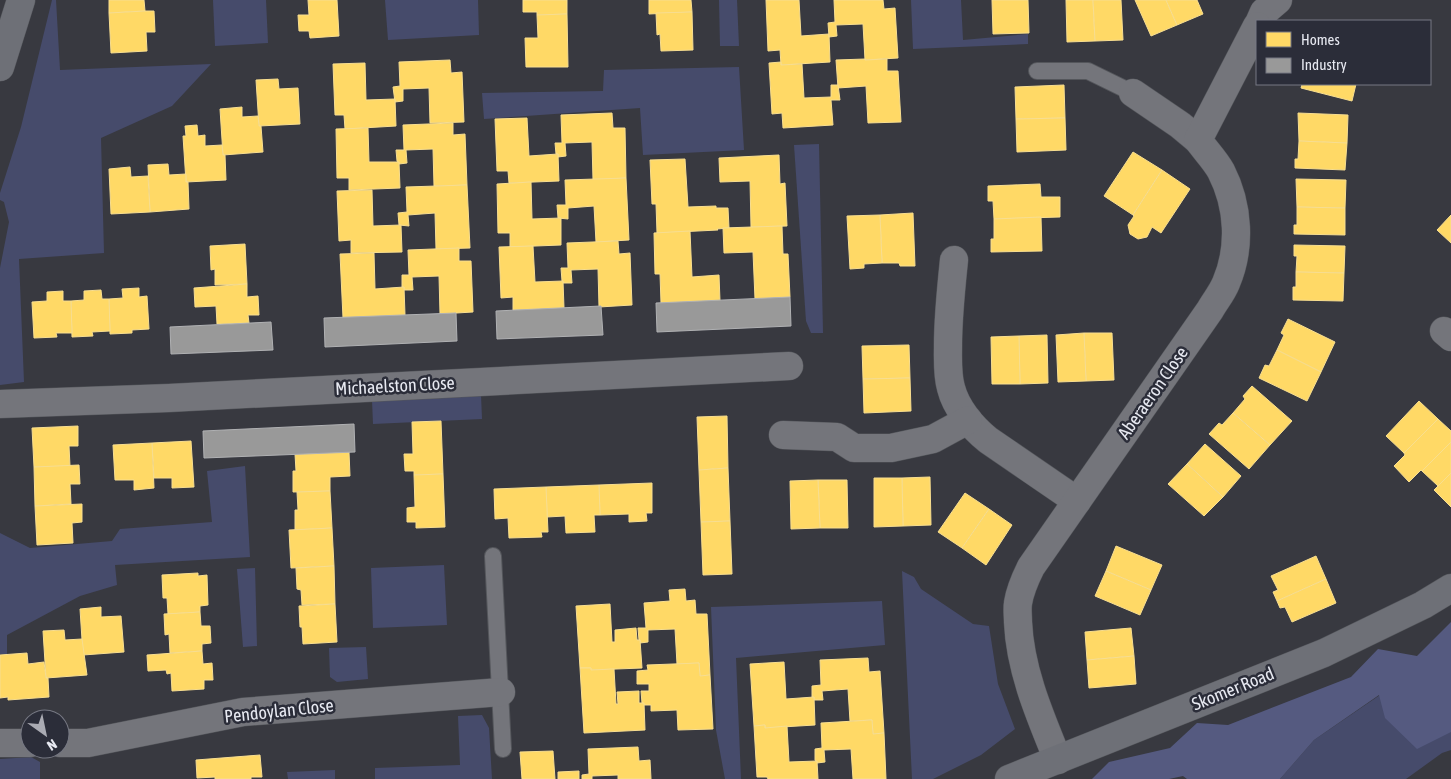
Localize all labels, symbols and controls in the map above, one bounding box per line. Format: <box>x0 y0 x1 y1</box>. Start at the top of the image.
legend <box>1256 20 1431 85</box>
text: Homes <box>1301 31 1340 48</box>
text: Industry <box>1301 56 1347 73</box>
street label: Aberaeron Close <box>1113 343 1192 443</box>
street label: Michaelston Close <box>335 372 455 399</box>
street label: Skomer Road <box>1189 663 1277 715</box>
street label: Pendoylan Close <box>223 694 335 727</box>
north arrow <box>20 709 70 759</box>
text: N <box>44 736 60 754</box>

